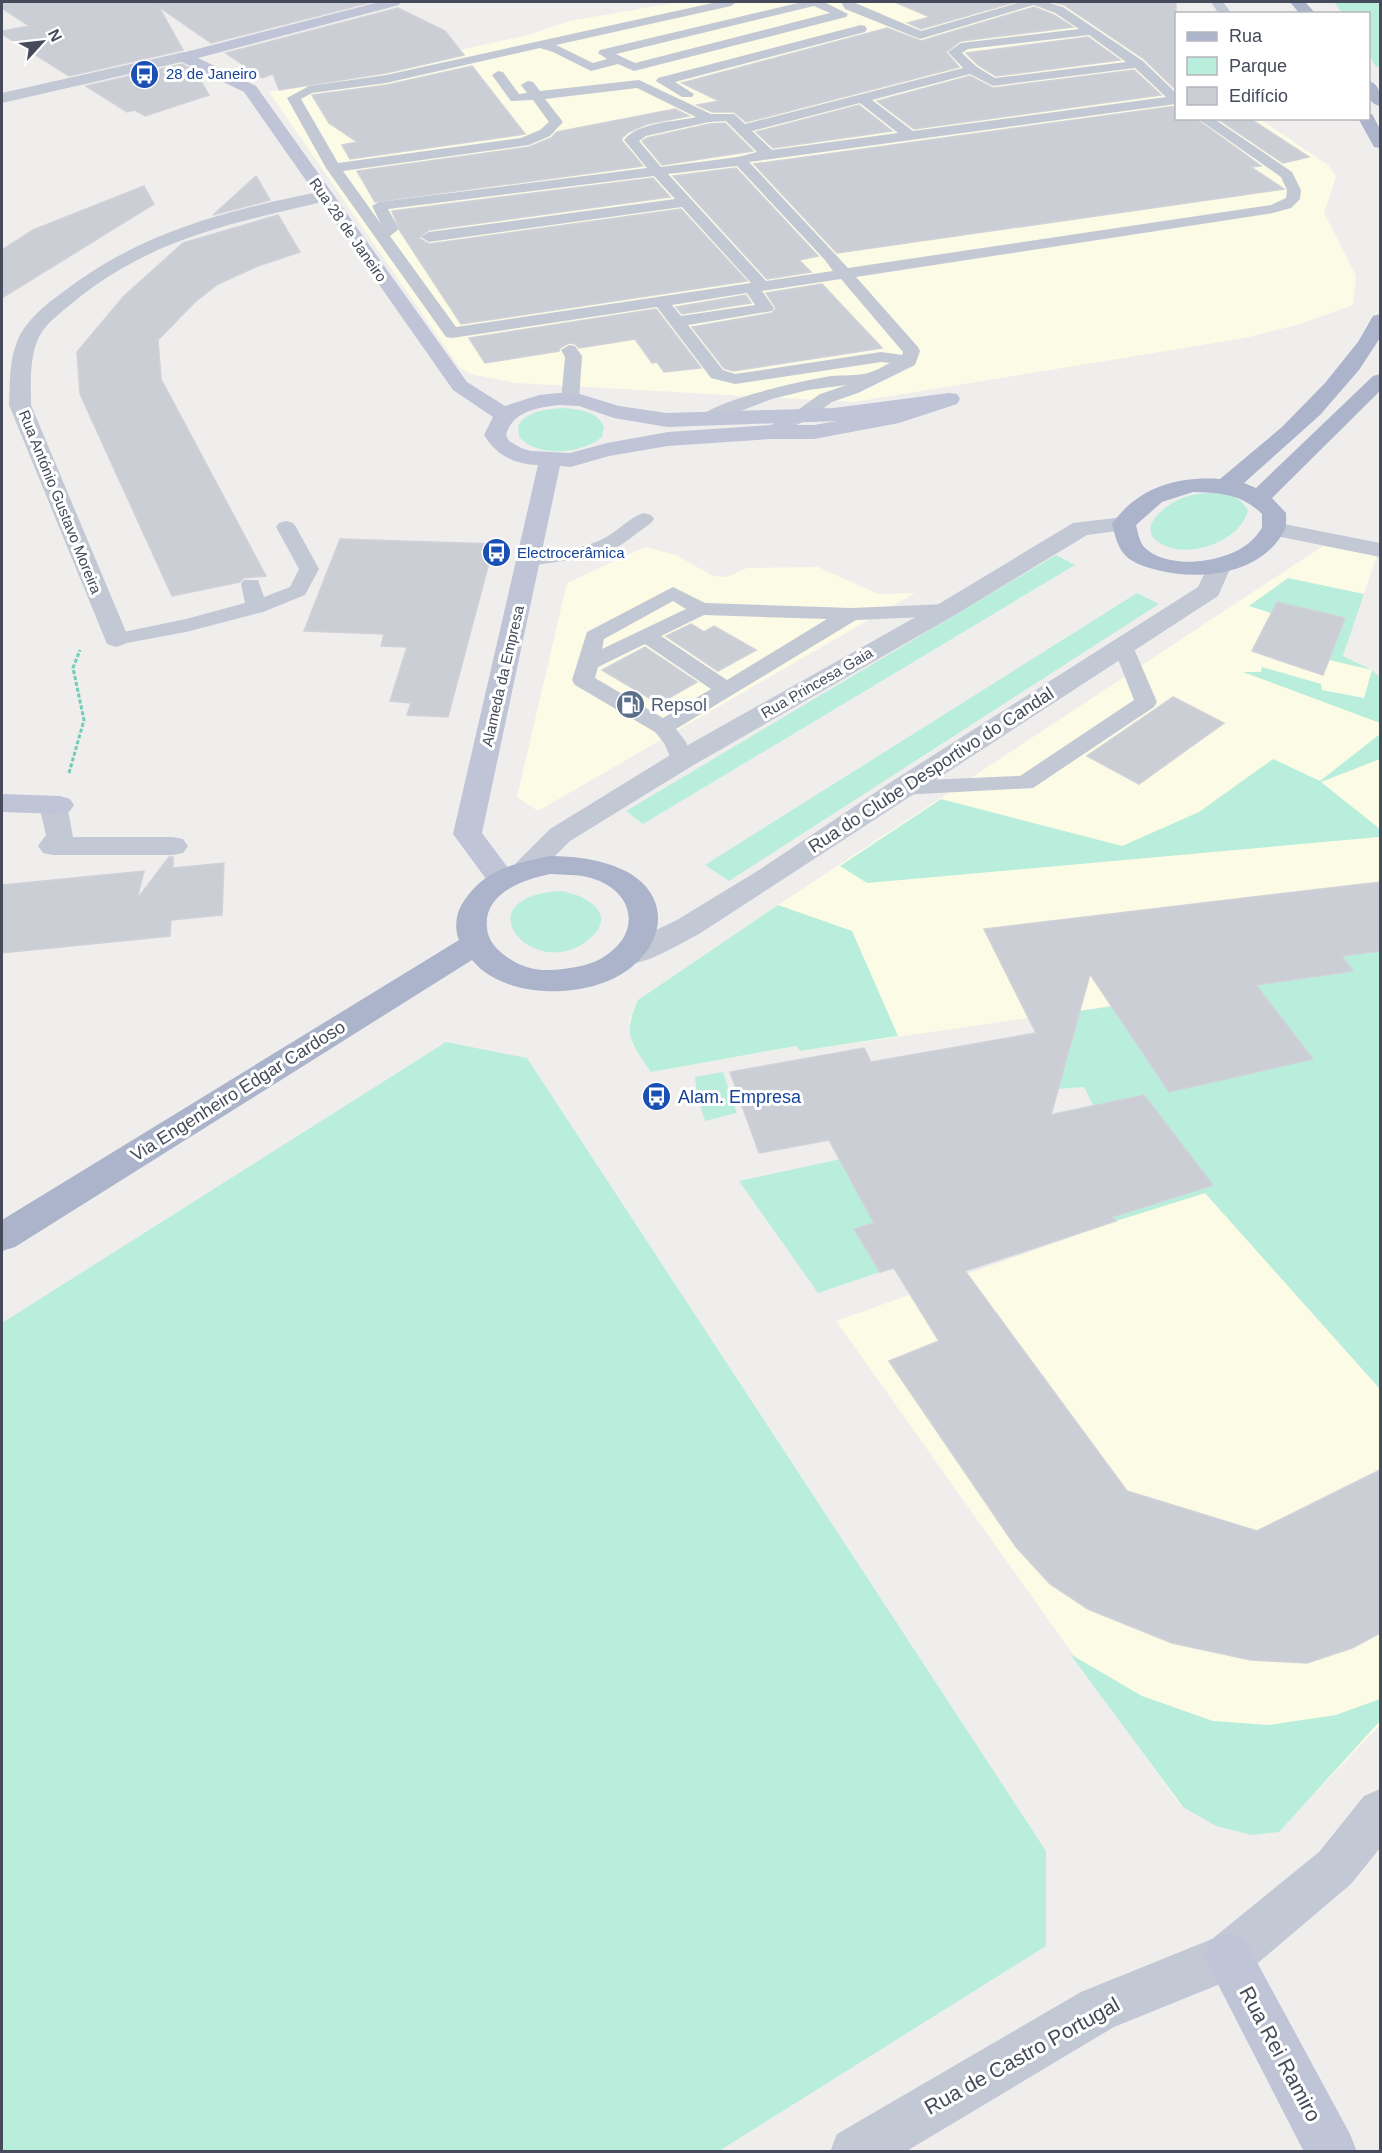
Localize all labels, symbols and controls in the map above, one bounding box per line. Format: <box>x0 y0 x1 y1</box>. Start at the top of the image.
north arrow <box>12 12 72 72</box>
legend <box>1175 12 1370 120</box>
text: N <box>45 26 65 44</box>
text: Rua <box>1229 26 1263 46</box>
text: Parque <box>1229 56 1287 76</box>
bus stop icon: 28 de Janeiro <box>129 58 161 90</box>
place label: 28 de Janeiro <box>166 65 257 82</box>
text: Edifício <box>1229 86 1288 106</box>
street label: Rua 28 de Janeiro <box>306 175 391 285</box>
street label: Rua António Gustavo Moreira <box>16 407 105 597</box>
bus stop icon: Electrocerâmica <box>480 537 512 569</box>
place label: Electrocerâmica <box>517 544 625 561</box>
street label: Alameda da Empresa <box>478 603 527 748</box>
street label: Rua Princesa Gaia <box>758 643 876 721</box>
street label: Rua do Clube Desportivo do Candal <box>805 683 1057 857</box>
fuel station icon: Repsol <box>614 689 646 721</box>
place label: Repsol <box>651 695 707 715</box>
street label: Via Engenheiro Edgar Cardoso <box>127 1017 349 1165</box>
bus stop icon: Alam. Empresa <box>641 1081 673 1113</box>
place label: Alam. Empresa <box>678 1087 802 1107</box>
street label: Rua Rei Ramiro <box>1235 1982 1326 2125</box>
street label: Rua de Castro Portugal <box>920 1992 1123 2119</box>

